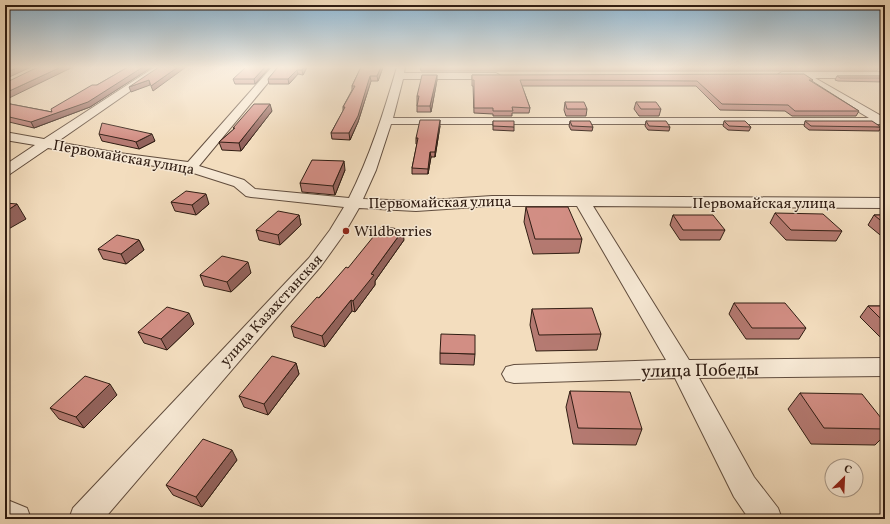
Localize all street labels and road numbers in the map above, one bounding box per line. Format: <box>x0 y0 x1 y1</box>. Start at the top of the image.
street label: Первомайская улица <box>51 136 196 181</box>
street label: Первомайская улица <box>368 192 512 215</box>
street label: Первомайская улица <box>692 194 836 215</box>
street label: улица Казахстанская <box>216 250 328 372</box>
street label: улица Победы <box>641 358 759 385</box>

